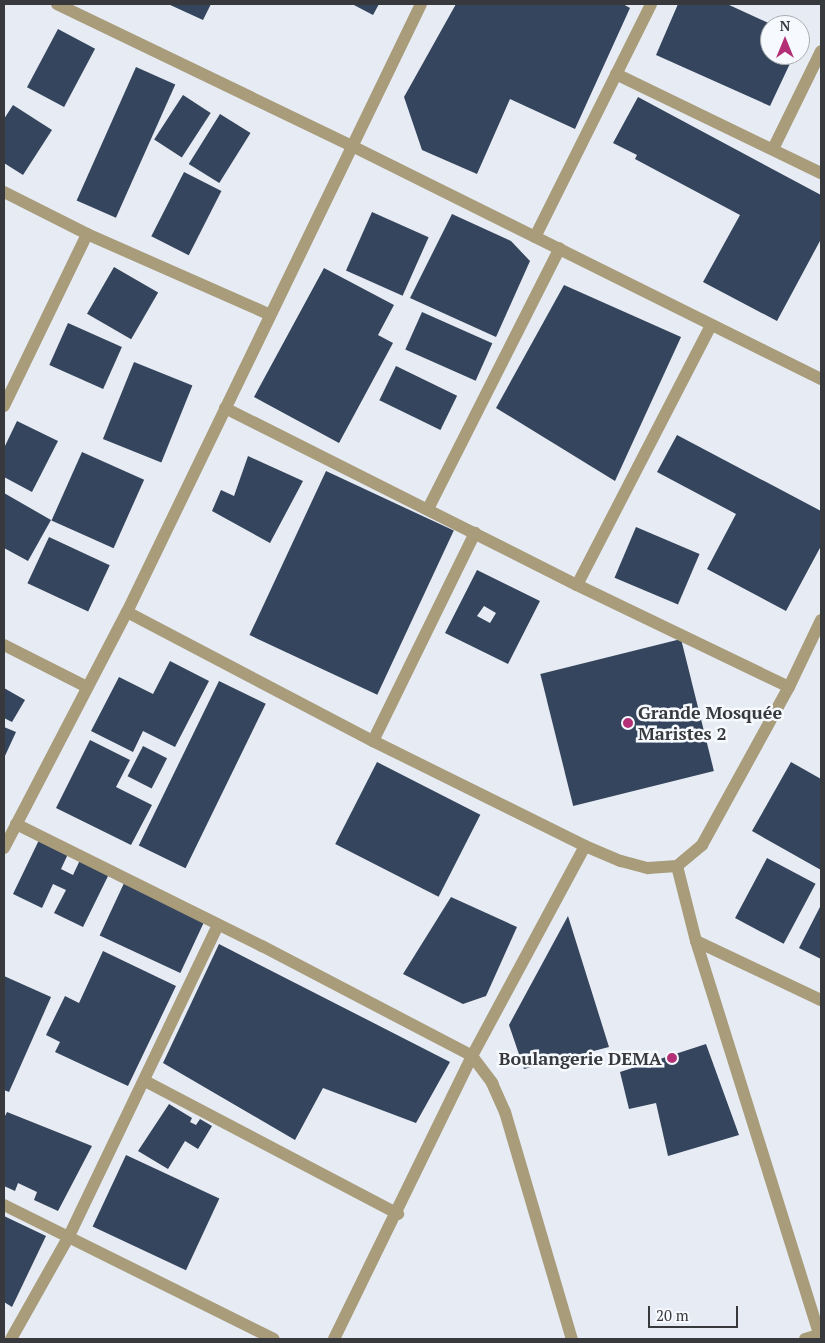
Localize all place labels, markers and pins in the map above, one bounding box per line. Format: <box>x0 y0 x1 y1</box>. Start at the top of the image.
place label: Grande Mosquée Maristes 2 <box>638 702 782 744</box>
marker: Grande Mosquée Maristes 2 <box>622 717 634 729</box>
place label: Boulangerie DEMA <box>499 1047 662 1069</box>
marker: Boulangerie DEMA <box>666 1052 678 1064</box>

